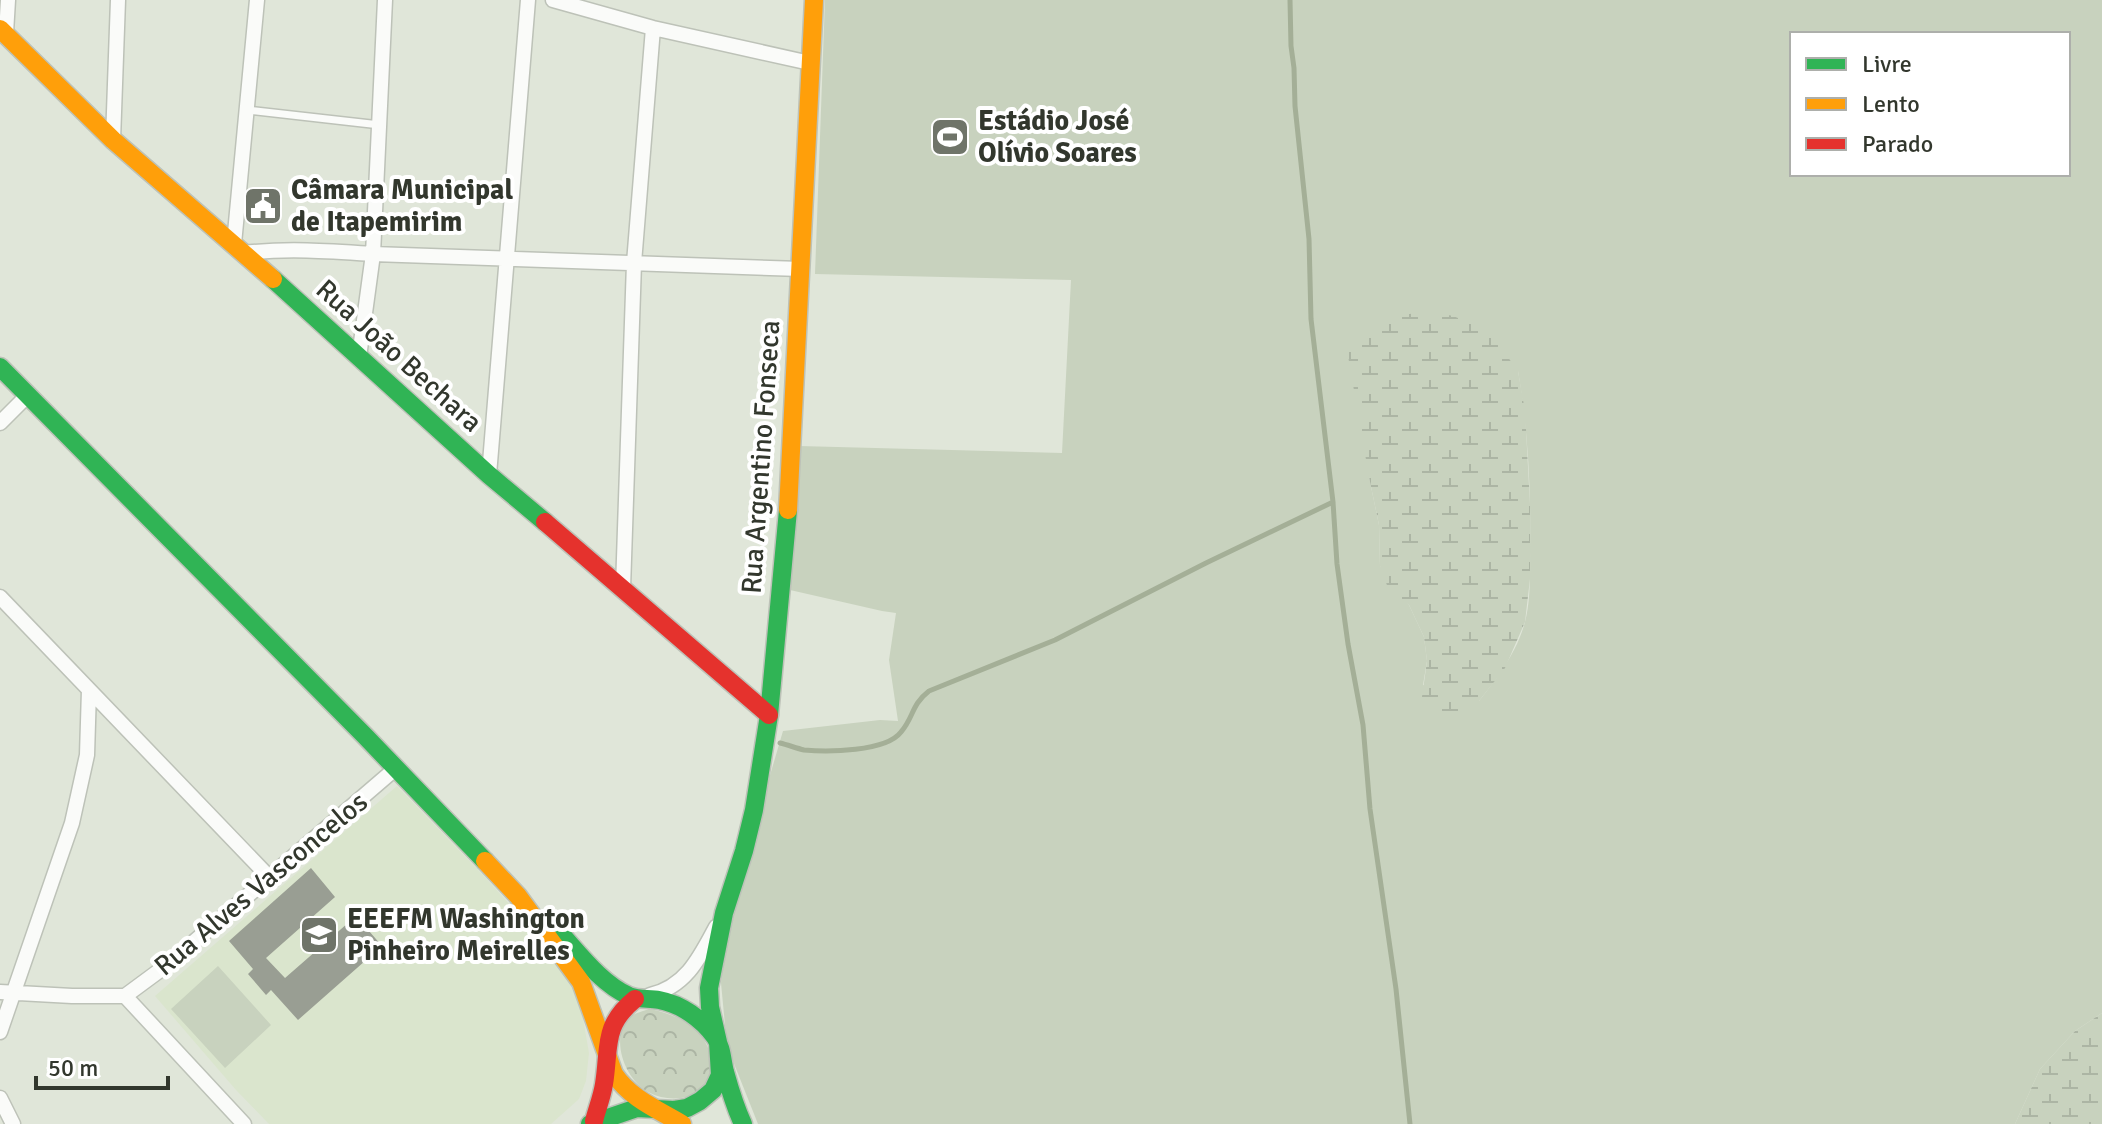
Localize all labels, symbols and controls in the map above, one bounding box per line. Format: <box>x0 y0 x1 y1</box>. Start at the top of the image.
legend <box>1790 32 2070 176</box>
text: Livre <box>1862 49 1912 79</box>
text: Lento <box>1862 89 1920 119</box>
place label: Estádio José Olívio Soares <box>978 104 1137 170</box>
sports icon: Estádio José Olívio Soares <box>929 116 971 158</box>
text: Parado <box>1862 129 1933 159</box>
place label: Câmara Municipal de Itapemirim <box>291 173 513 239</box>
public building icon: Câmara Municipal de Itapemirim <box>242 185 284 227</box>
street label: Rua João Bechara <box>309 273 489 439</box>
street label: Rua Argentino Fonseca <box>734 319 788 595</box>
street label: Rua Alves Vasconcelos <box>148 785 374 983</box>
place label: EEEFM Washington Pinheiro Meirelles <box>347 902 585 968</box>
school or university icon: EEEFM Washington Pinheiro Meirelles <box>298 914 340 956</box>
scale bar <box>36 1040 168 1090</box>
text: 50 m <box>48 1053 98 1083</box>

